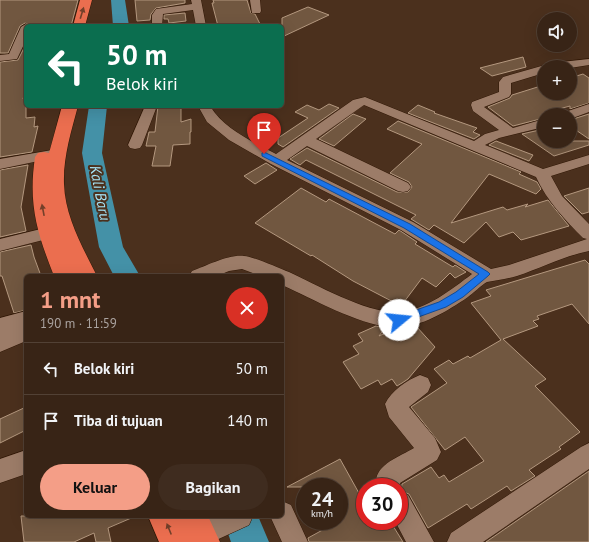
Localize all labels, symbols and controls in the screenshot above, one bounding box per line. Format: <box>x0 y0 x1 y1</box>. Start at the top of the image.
one-way arrow <box>79 7 85 19</box>
map controls <box>537 12 577 148</box>
button: sound <box>537 12 577 52</box>
text: 50 m <box>106 36 167 73</box>
icon: left <box>40 40 92 92</box>
button: + <box>537 60 577 100</box>
text: Belok kiri <box>106 72 178 95</box>
button: − <box>537 108 577 148</box>
pin <box>247 113 281 154</box>
icon: arrive <box>253 119 275 141</box>
water label: Kali Baru <box>86 164 115 222</box>
one-way arrow <box>39 204 45 216</box>
text: 1 mnt <box>40 284 100 315</box>
button: close <box>226 287 268 329</box>
position arrow <box>378 299 420 341</box>
text: 190 m · 11:59 <box>40 315 117 332</box>
icon: left <box>40 358 62 380</box>
text: Belok kiri <box>74 359 134 378</box>
text: 50 m <box>235 359 268 378</box>
icon: arrive <box>40 410 62 432</box>
text: Tiba di tujuan <box>74 411 163 430</box>
text: 140 m <box>227 411 268 430</box>
button: Keluar <box>40 464 150 510</box>
button: Bagikan <box>158 464 268 510</box>
speed limit sign: 30 <box>356 478 408 530</box>
text: 24 <box>311 486 333 512</box>
text: km/h <box>311 507 333 520</box>
one-way arrow <box>166 523 173 535</box>

